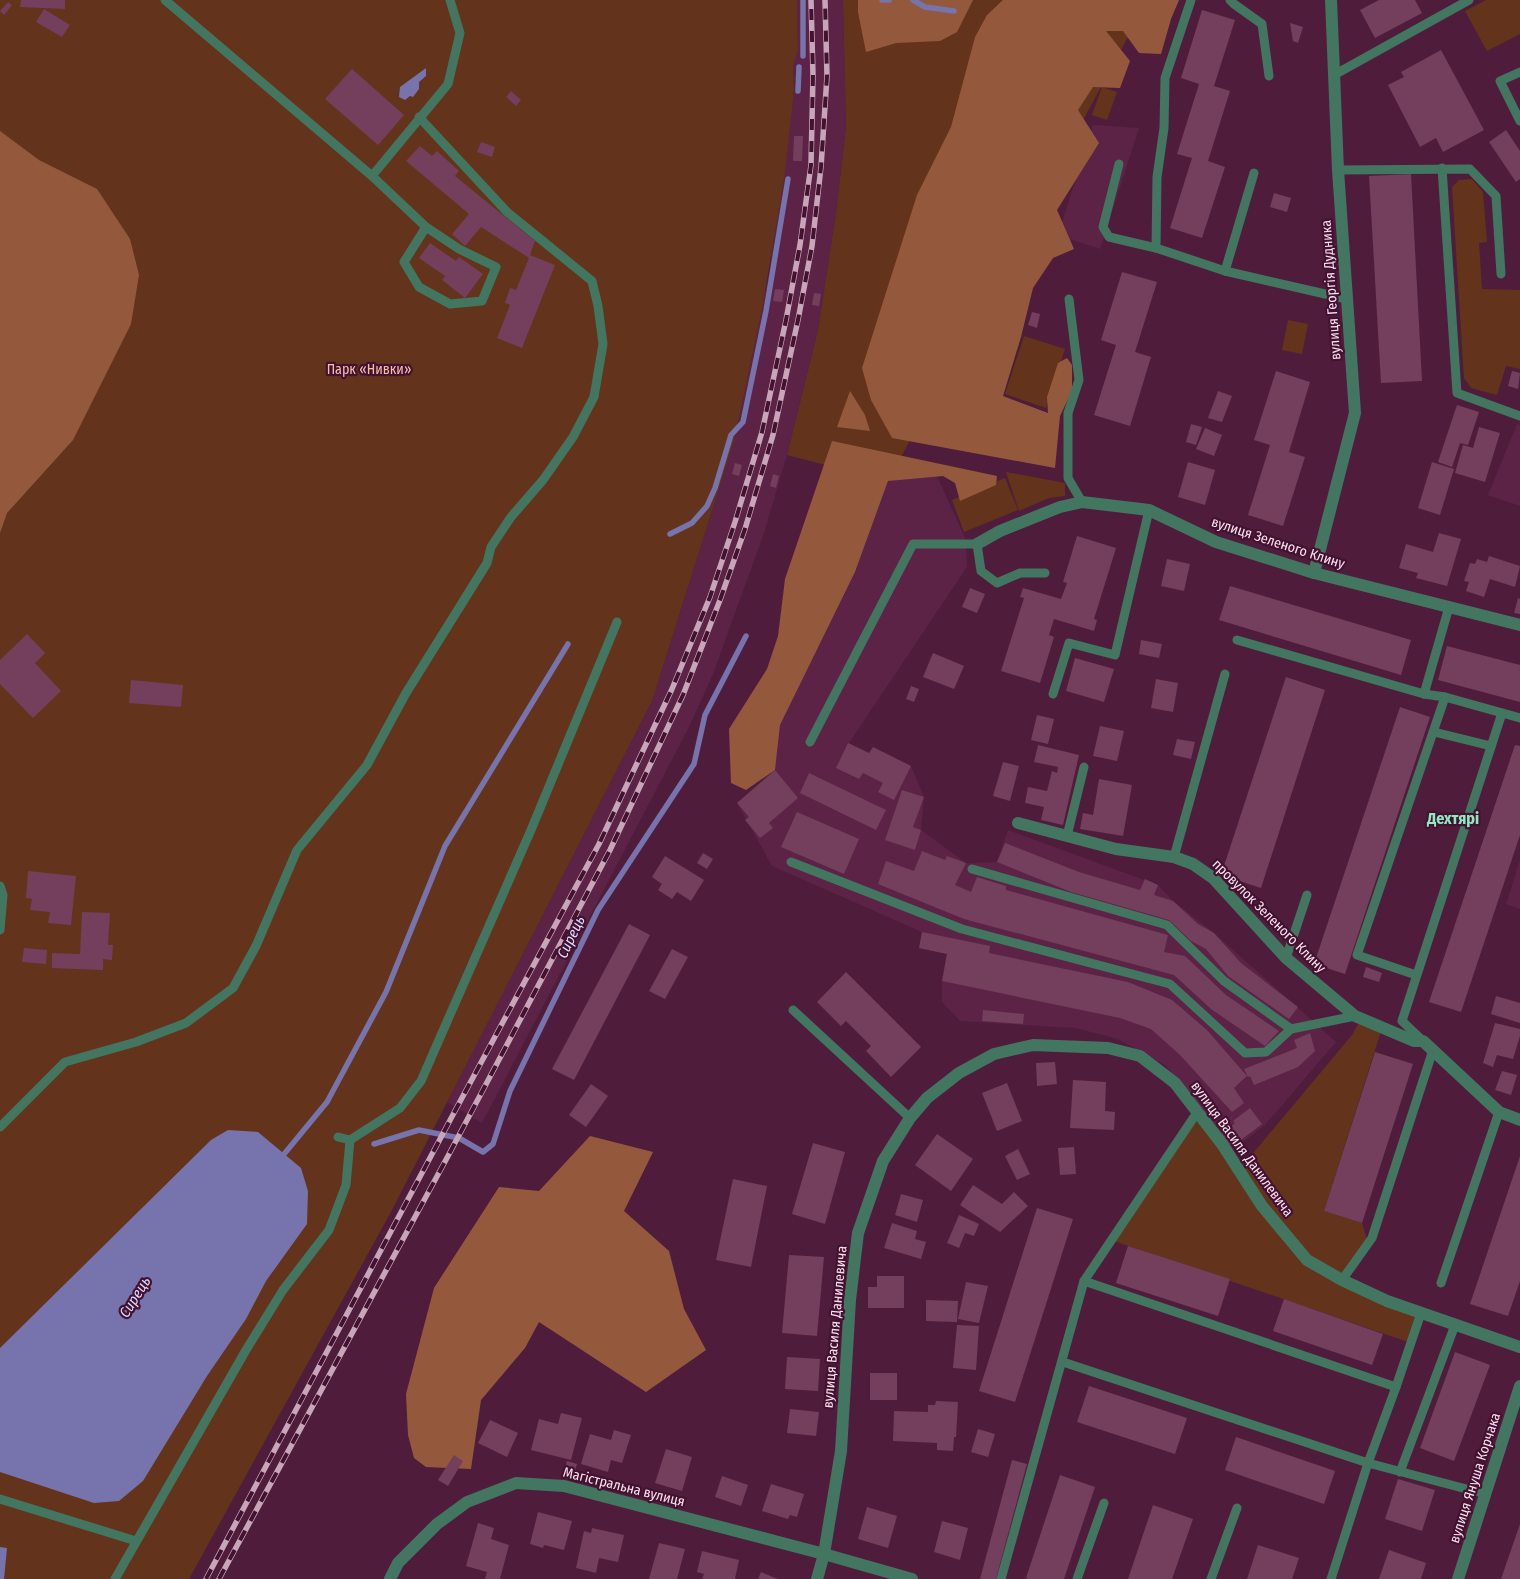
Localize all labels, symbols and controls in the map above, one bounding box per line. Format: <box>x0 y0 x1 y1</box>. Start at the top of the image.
street label: вулиця Георгія Дудника <box>1318 219 1344 361</box>
park label: Парк «Нивки» <box>327 361 411 378</box>
street label: вулиця Зеленого Клину <box>1209 513 1348 573</box>
district label: Дехтярі <box>1426 809 1479 828</box>
street label: провулок Зеленого Клину <box>1209 856 1330 977</box>
water label: Сирець <box>553 913 589 961</box>
street label: вулиця Василя Данилевича <box>1187 1078 1297 1220</box>
street label: вулиця Василя Данилевича <box>819 1245 851 1409</box>
water label: Сирець <box>115 1273 155 1321</box>
street label: вулиця Януша Корчака <box>1446 1411 1504 1545</box>
street label: Магістральна вулиця <box>561 1464 687 1510</box>

